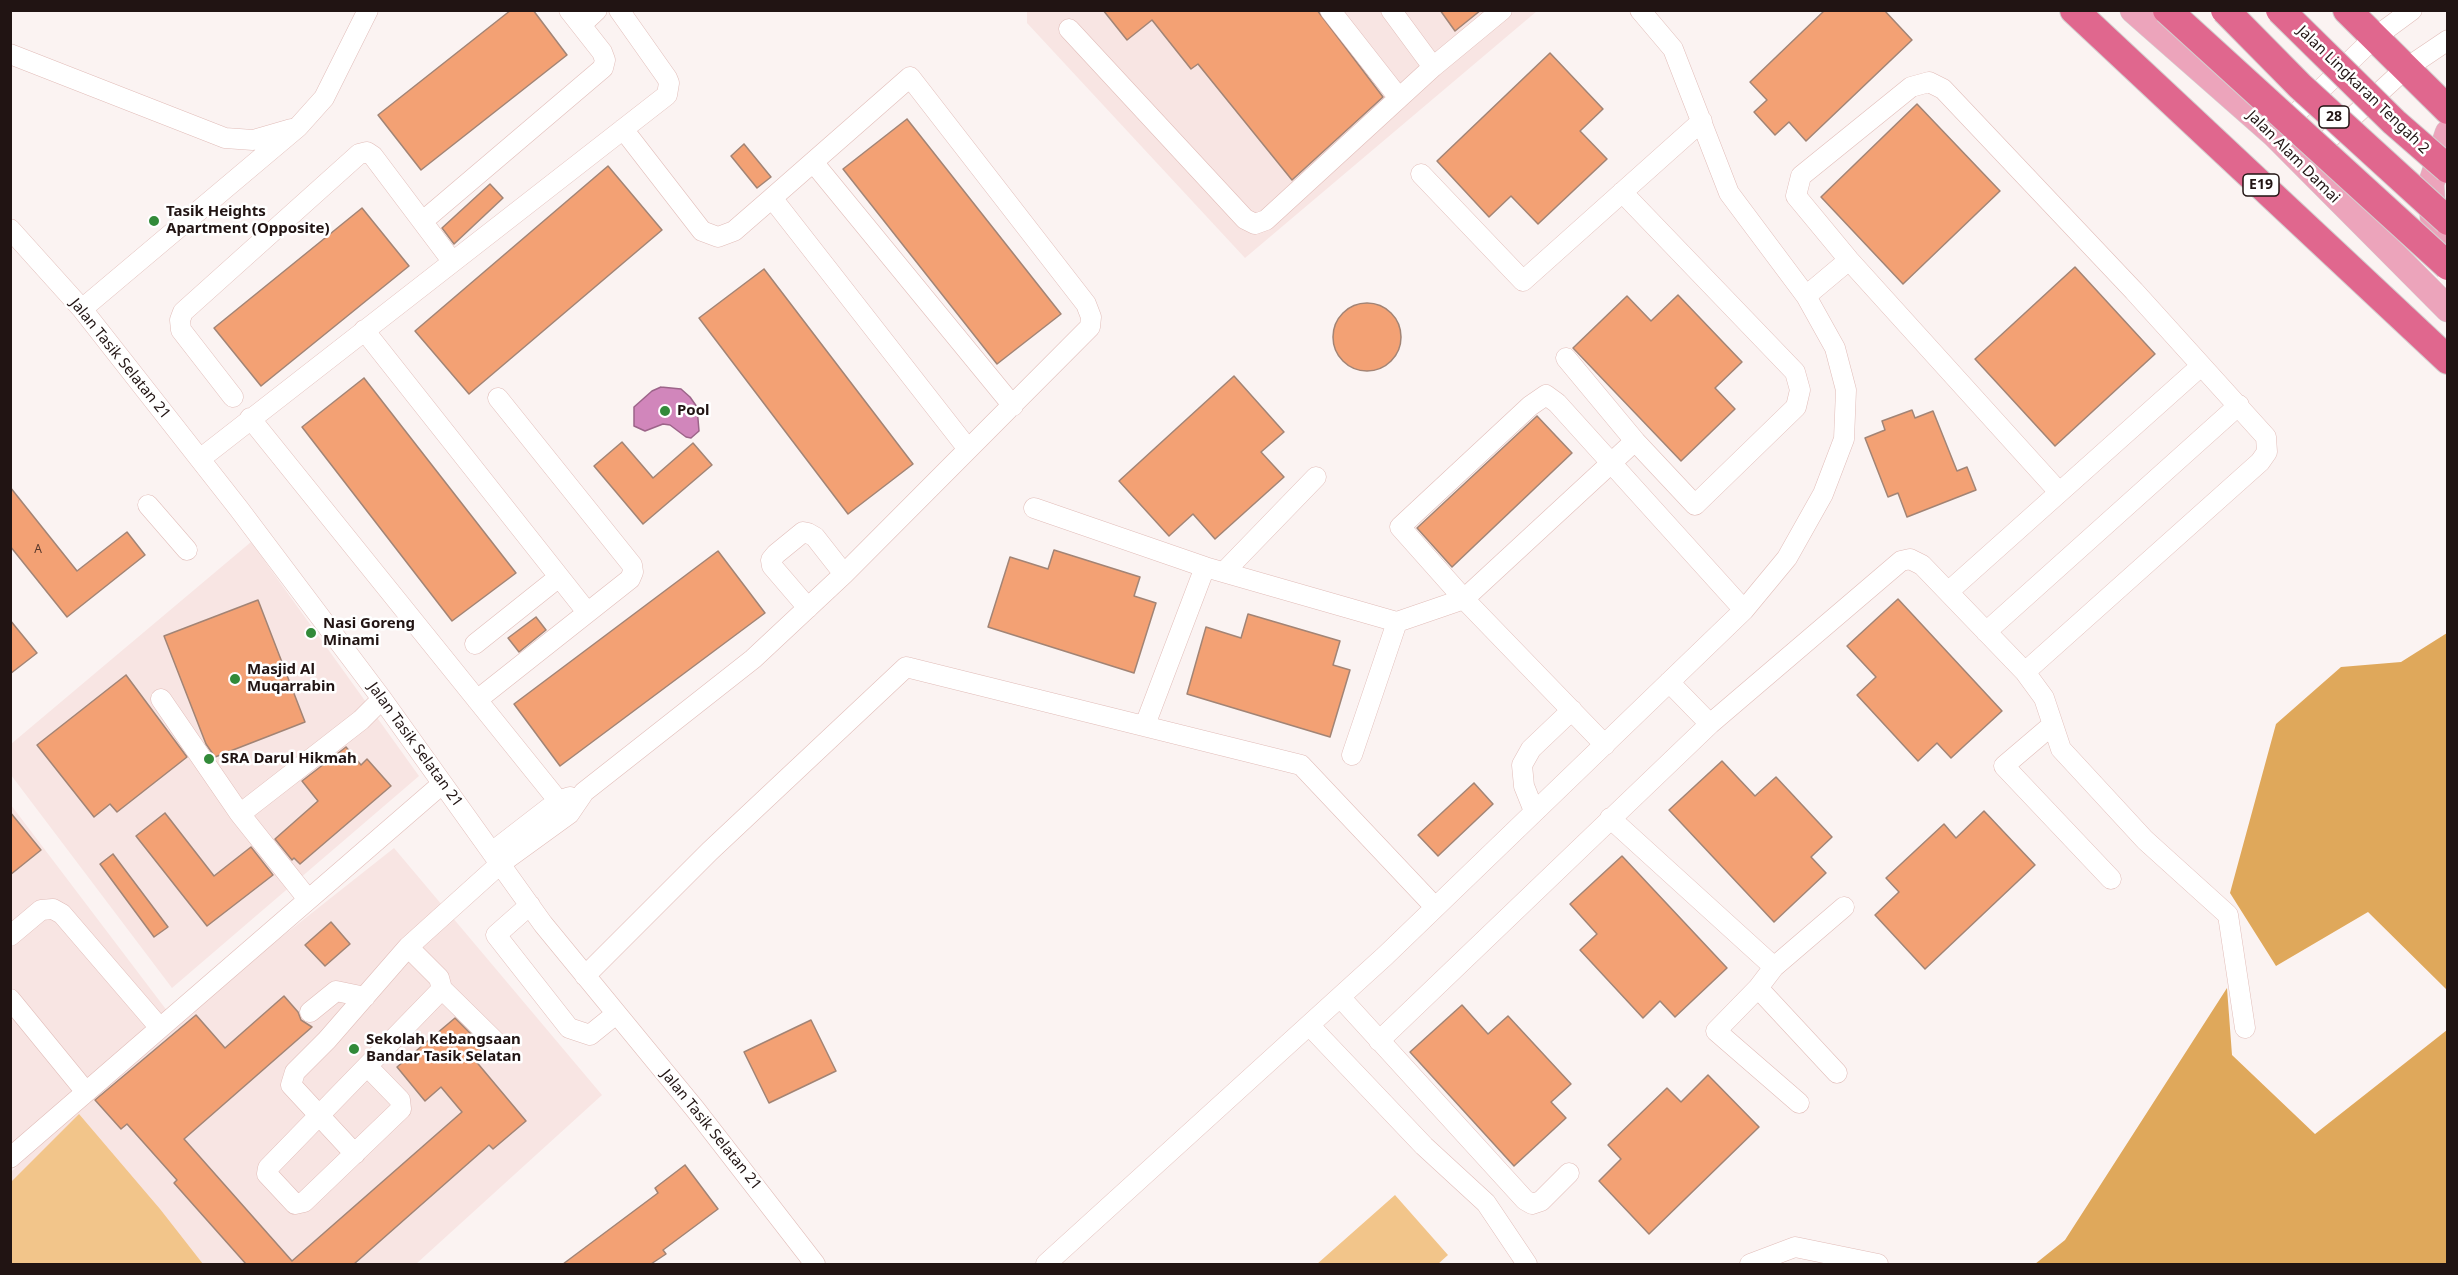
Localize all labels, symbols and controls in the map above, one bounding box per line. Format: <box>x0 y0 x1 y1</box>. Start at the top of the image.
street label: Jalan Lingkaran Tengah 2 <box>2293 22 2433 158</box>
road number: 28 <box>2319 106 2349 128</box>
street label: Jalan Alam Damai <box>2243 107 2343 207</box>
road number: E19 <box>2243 174 2279 196</box>
place label: Tasik Heights Apartment (Opposite) <box>166 203 330 238</box>
marker: Tasik Heights Apartment (Opposite) <box>147 214 161 228</box>
street label: Jalan Tasik Selatan 21 <box>66 295 174 423</box>
place label: Pool <box>677 402 710 420</box>
marker: Pool <box>658 404 672 418</box>
house number: A <box>34 543 42 557</box>
place label: Nasi Goreng Minami <box>323 615 415 650</box>
marker: Nasi Goreng Minami <box>304 626 318 640</box>
place label: Masjid Al Muqarrabin <box>247 661 335 696</box>
marker: Masjid Al Muqarrabin <box>228 672 242 686</box>
street label: Jalan Tasik Selatan 21 <box>364 679 466 811</box>
place label: SRA Darul Hikmah <box>221 750 357 768</box>
marker: SRA Darul Hikmah <box>202 752 216 766</box>
place label: Sekolah Kebangsaan Bandar Tasik Selatan <box>366 1031 521 1066</box>
marker: Sekolah Kebangsaan Bandar Tasik Selatan <box>347 1042 361 1056</box>
street label: Jalan Tasik Selatan 21 <box>657 1066 765 1194</box>

